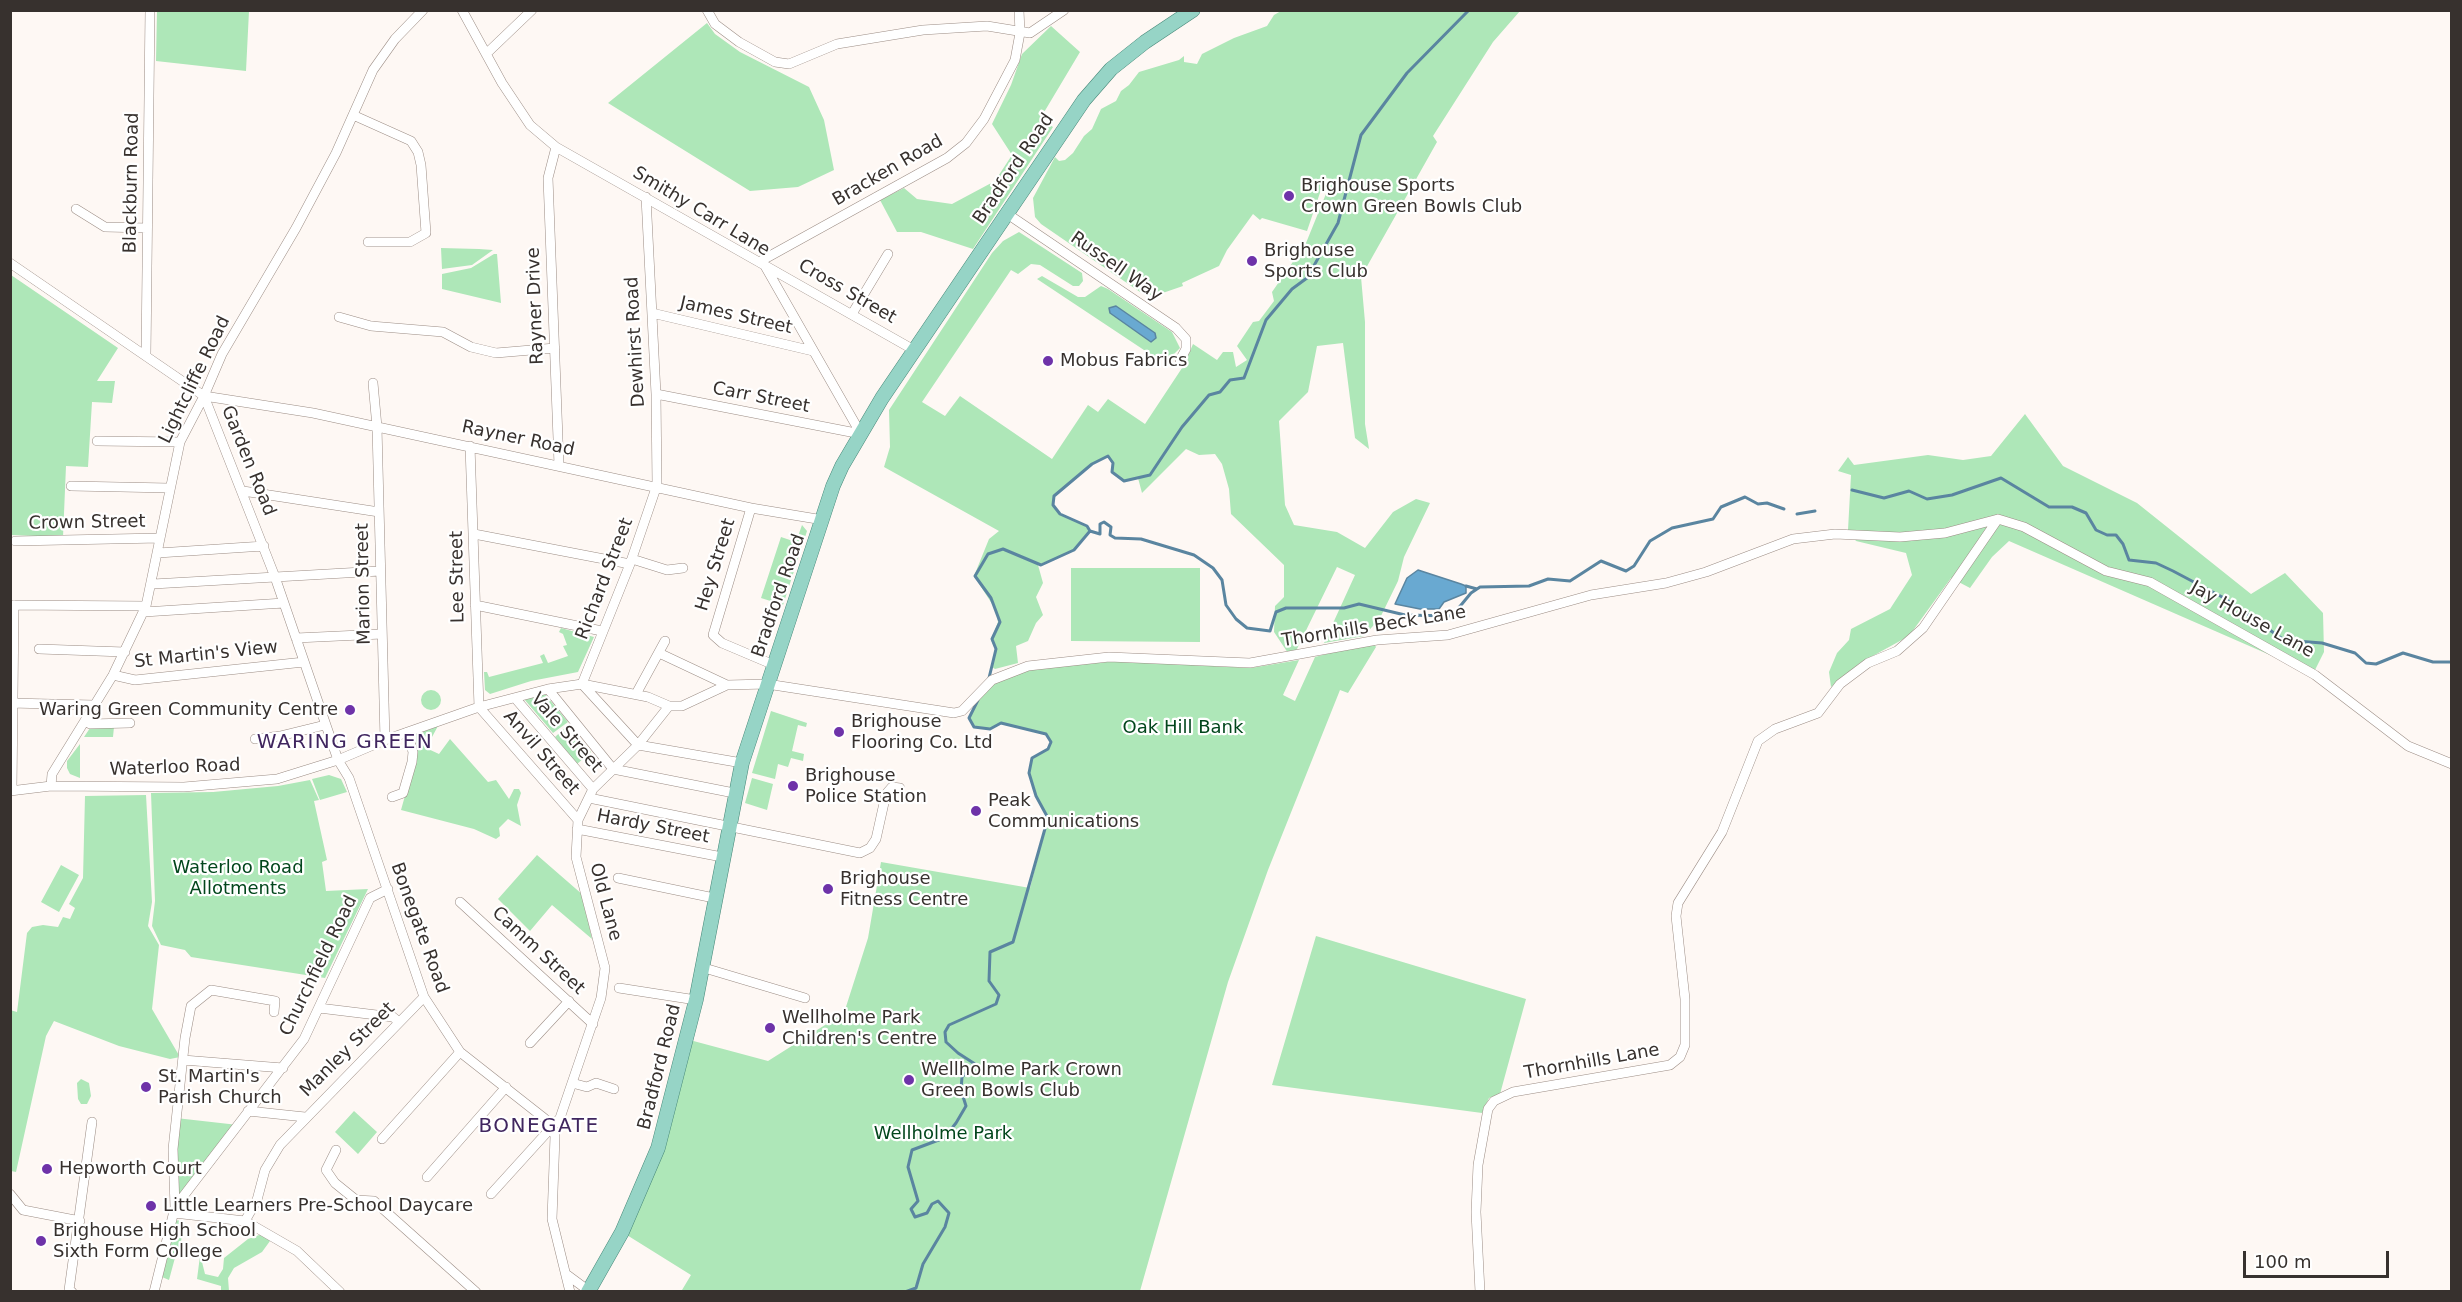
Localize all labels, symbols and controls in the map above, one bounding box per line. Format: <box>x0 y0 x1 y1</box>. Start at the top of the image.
street label: Bradford Road <box>969 110 1059 228</box>
street label: Blackburn Road <box>120 112 144 254</box>
street label: Bracken Road <box>829 131 947 211</box>
street label: Smithy Carr Lane <box>629 163 773 261</box>
place label: Brighouse Sports Crown Green Bowls Club <box>1301 175 1522 218</box>
marker: Brighouse Sports Crown Green Bowls Club <box>1282 189 1296 203</box>
street label: Russell Way <box>1066 227 1166 307</box>
place label: Brighouse Sports Club <box>1264 240 1368 282</box>
street label: Rayner Drive <box>523 247 549 365</box>
marker: Brighouse Sports Club <box>1245 254 1259 268</box>
street label: Cross Street <box>794 255 900 329</box>
street label: Dewhirst Road <box>622 276 650 408</box>
street label: James Street <box>678 293 794 339</box>
street label: Lightcliffe Road <box>155 313 235 447</box>
place label: Mobus Fabrics <box>1060 350 1187 372</box>
marker: Mobus Fabrics <box>1041 354 1055 368</box>
street label: Carr Street <box>711 378 811 418</box>
street label: Garden Road <box>216 403 280 519</box>
street label: Rayner Road <box>460 417 576 461</box>
street label: Crown Street <box>28 511 146 535</box>
street label: Richard Street <box>572 515 638 643</box>
street label: Hey Street <box>692 516 740 614</box>
street label: Marion Street <box>352 523 376 645</box>
street label: Lee Street <box>446 531 470 623</box>
street label: Bradford Road <box>748 532 810 660</box>
street label: Jay House Lane <box>2186 577 2318 663</box>
street label: Thornhills Beck Lane <box>1280 602 1468 652</box>
street label: St Martin's View <box>133 637 279 673</box>
street label: Vale Street <box>526 689 606 777</box>
place label: Waring Green Community Centre <box>39 699 338 721</box>
marker: Waring Green Community Centre <box>343 703 357 717</box>
street label: Anvil Street <box>498 706 584 800</box>
place label: Brighouse Flooring Co. Ltd <box>851 711 993 754</box>
park label: Oak Hill Bank <box>1123 717 1243 739</box>
marker: Brighouse Flooring Co. Ltd <box>832 725 846 739</box>
district label: WARING GREEN <box>257 731 433 755</box>
street label: Waterloo Road <box>109 755 241 781</box>
place label: Brighouse Police Station <box>805 765 927 808</box>
marker: Brighouse Police Station <box>786 779 800 793</box>
place label: Peak Communications <box>988 790 1139 832</box>
marker: Peak Communications <box>969 804 983 818</box>
street label: Hardy Street <box>595 806 711 848</box>
park label: Waterloo Road Allotments <box>172 857 304 900</box>
street label: Bonegate Road <box>385 860 453 996</box>
street label: Old Lane <box>584 861 626 943</box>
place label: Brighouse Fitness Centre <box>840 868 968 910</box>
marker: Brighouse Fitness Centre <box>821 882 835 896</box>
street label: Churchfield Road <box>276 892 362 1040</box>
street label: Camm Street <box>487 902 589 1000</box>
street label: Manley Street <box>296 998 400 1102</box>
street label: Bradford Road <box>634 1002 686 1132</box>
place label: Wellholme Park Children's Centre <box>782 1007 937 1050</box>
marker: Wellholme Park Children's Centre <box>763 1021 777 1035</box>
street label: Thornhills Lane <box>1523 1039 1661 1085</box>
place label: Wellholme Park Crown Green Bowls Club <box>921 1059 1122 1102</box>
place label: St. Martin's Parish Church <box>158 1066 282 1108</box>
marker: Wellholme Park Crown Green Bowls Club <box>902 1073 916 1087</box>
marker: St. Martin's Parish Church <box>139 1080 153 1094</box>
district label: BONEGATE <box>478 1115 600 1139</box>
park label: Wellholme Park <box>874 1123 1012 1145</box>
place label: Hepworth Court <box>59 1158 202 1180</box>
marker: Hepworth Court <box>40 1162 54 1176</box>
place label: Little Learners Pre-School Daycare <box>163 1195 473 1217</box>
marker: Little Learners Pre-School Daycare <box>144 1199 158 1213</box>
place label: Brighouse High School Sixth Form College <box>53 1220 256 1262</box>
marker: Brighouse High School Sixth Form College <box>34 1234 48 1248</box>
scale bar <box>2246 1239 2392 1277</box>
text: 100 m <box>2254 1251 2312 1272</box>

